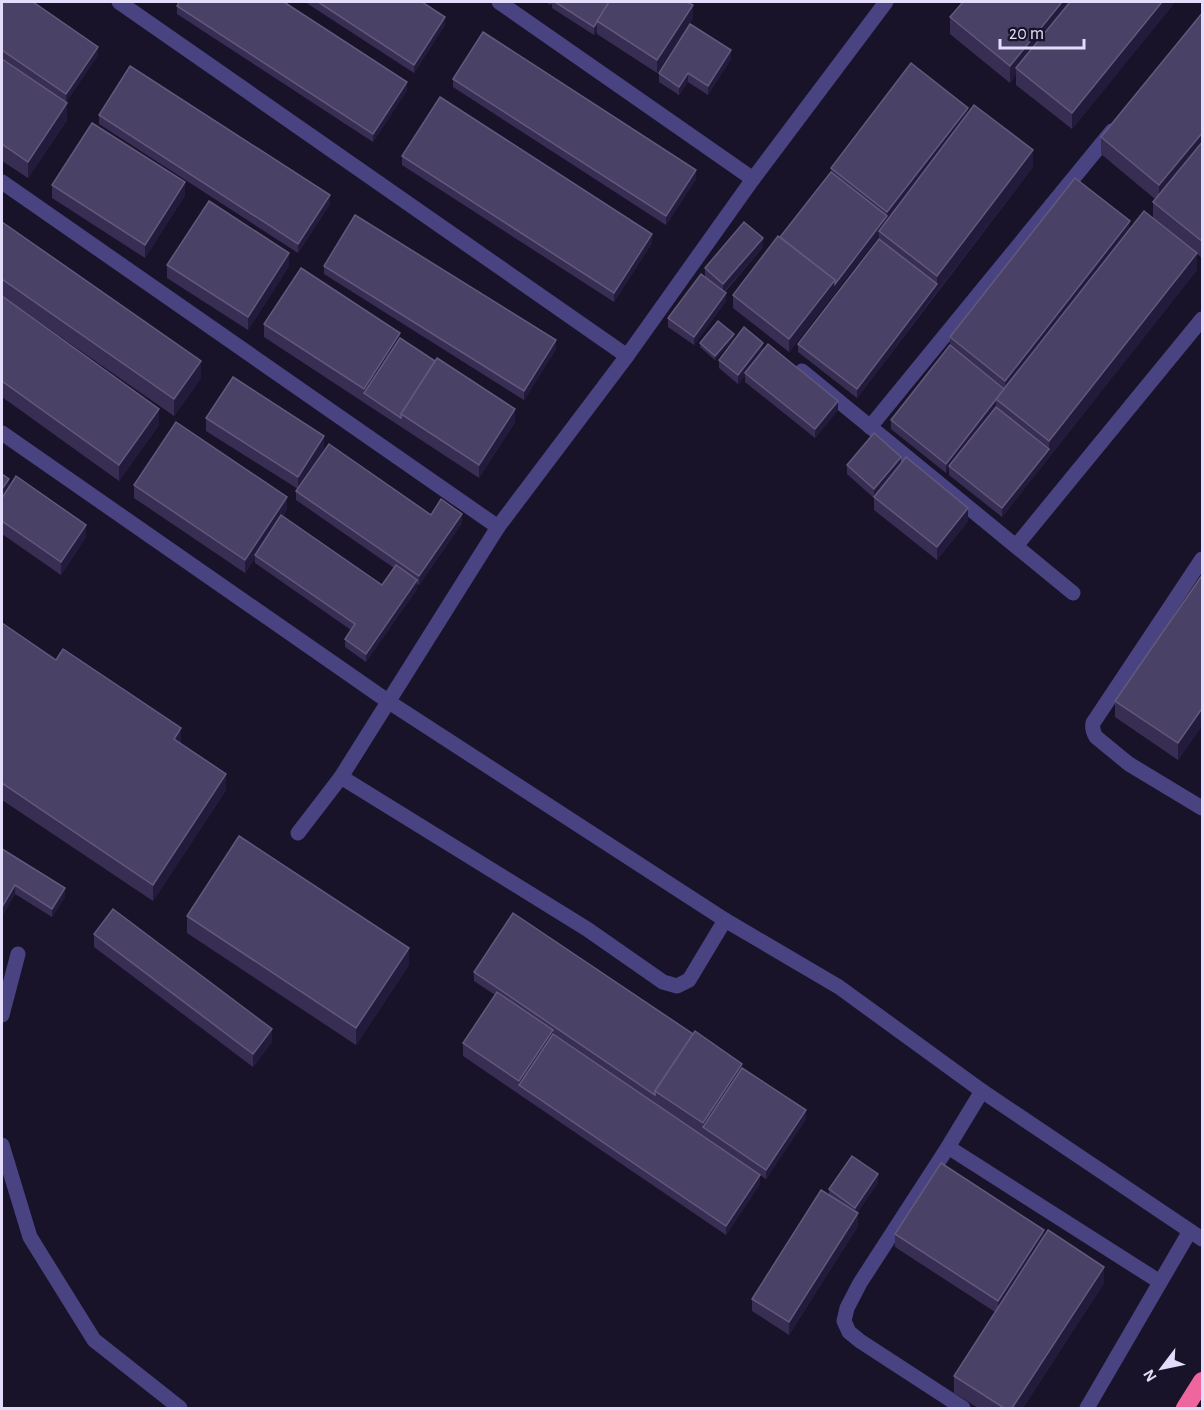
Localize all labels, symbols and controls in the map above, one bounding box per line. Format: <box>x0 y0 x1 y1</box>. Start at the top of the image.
scale bar <box>1000 12 1084 50</box>
text: 20 m <box>1009 25 1044 43</box>
north arrow <box>1132 1338 1192 1398</box>
text: N <box>1140 1366 1160 1384</box>

